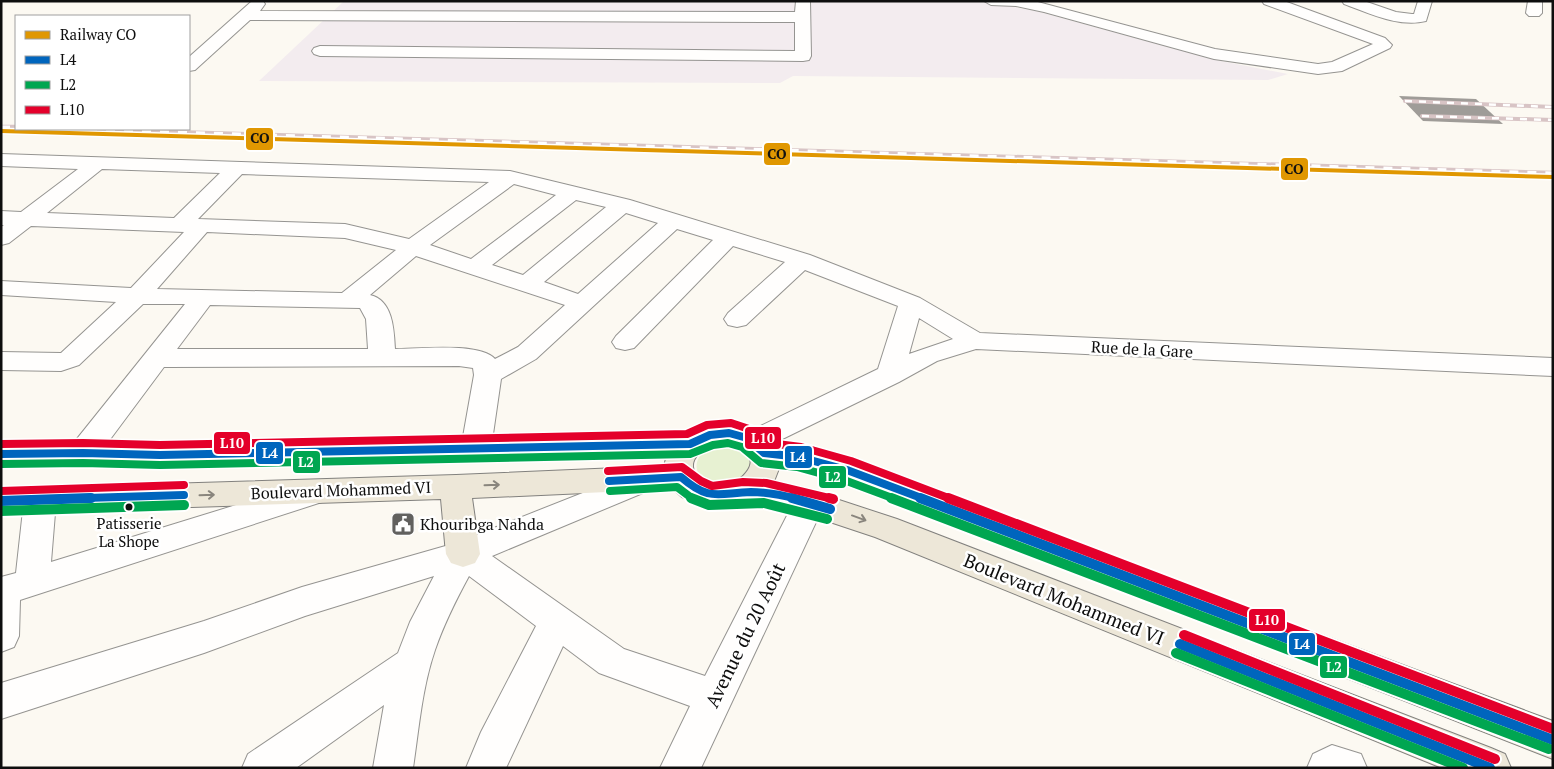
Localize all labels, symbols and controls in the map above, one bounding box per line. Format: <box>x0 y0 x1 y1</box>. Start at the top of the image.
legend <box>15 15 190 130</box>
text: Railway CO <box>60 24 136 44</box>
text: L4 <box>60 49 76 69</box>
text: L2 <box>60 74 76 94</box>
text: L10 <box>60 99 84 119</box>
line badge: CO <box>245 127 274 151</box>
text: CO <box>250 128 270 147</box>
line badge: CO <box>763 142 791 166</box>
text: CO <box>767 144 787 163</box>
line badge: CO <box>1280 157 1309 181</box>
text: CO <box>1284 159 1304 178</box>
street label: Rue de la Gare <box>1090 335 1194 363</box>
line badge: L10 <box>744 426 782 450</box>
text: L10 <box>751 428 775 447</box>
line badge: L10 <box>213 431 251 455</box>
text: L10 <box>220 433 244 452</box>
line badge: L4 <box>255 441 284 465</box>
text: L4 <box>262 443 278 462</box>
line badge: L4 <box>784 445 813 469</box>
text: L4 <box>790 447 806 466</box>
line badge: L2 <box>292 450 321 474</box>
text: L2 <box>298 452 314 471</box>
line badge: L2 <box>818 465 847 489</box>
text: L2 <box>825 467 841 486</box>
street label: Boulevard Mohammed VI <box>251 476 431 504</box>
one-way arrow <box>484 481 500 490</box>
one-way arrow <box>199 490 215 499</box>
marker: Patisserie La Shope <box>124 502 134 512</box>
public building icon: Khouribga Nahda <box>390 511 416 537</box>
place label: Patisserie La Shope <box>97 513 161 551</box>
place label: Khouribga Nahda <box>420 513 544 535</box>
one-way arrow <box>850 514 866 523</box>
street label: Boulevard Mohammed VI <box>960 547 1168 650</box>
street label: Avenue du 20 Août <box>699 558 790 711</box>
line badge: L10 <box>1248 608 1286 632</box>
text: L10 <box>1255 610 1279 629</box>
line badge: L4 <box>1288 632 1316 656</box>
text: L4 <box>1294 634 1310 653</box>
line badge: L2 <box>1319 655 1348 679</box>
text: L2 <box>1326 657 1342 676</box>

